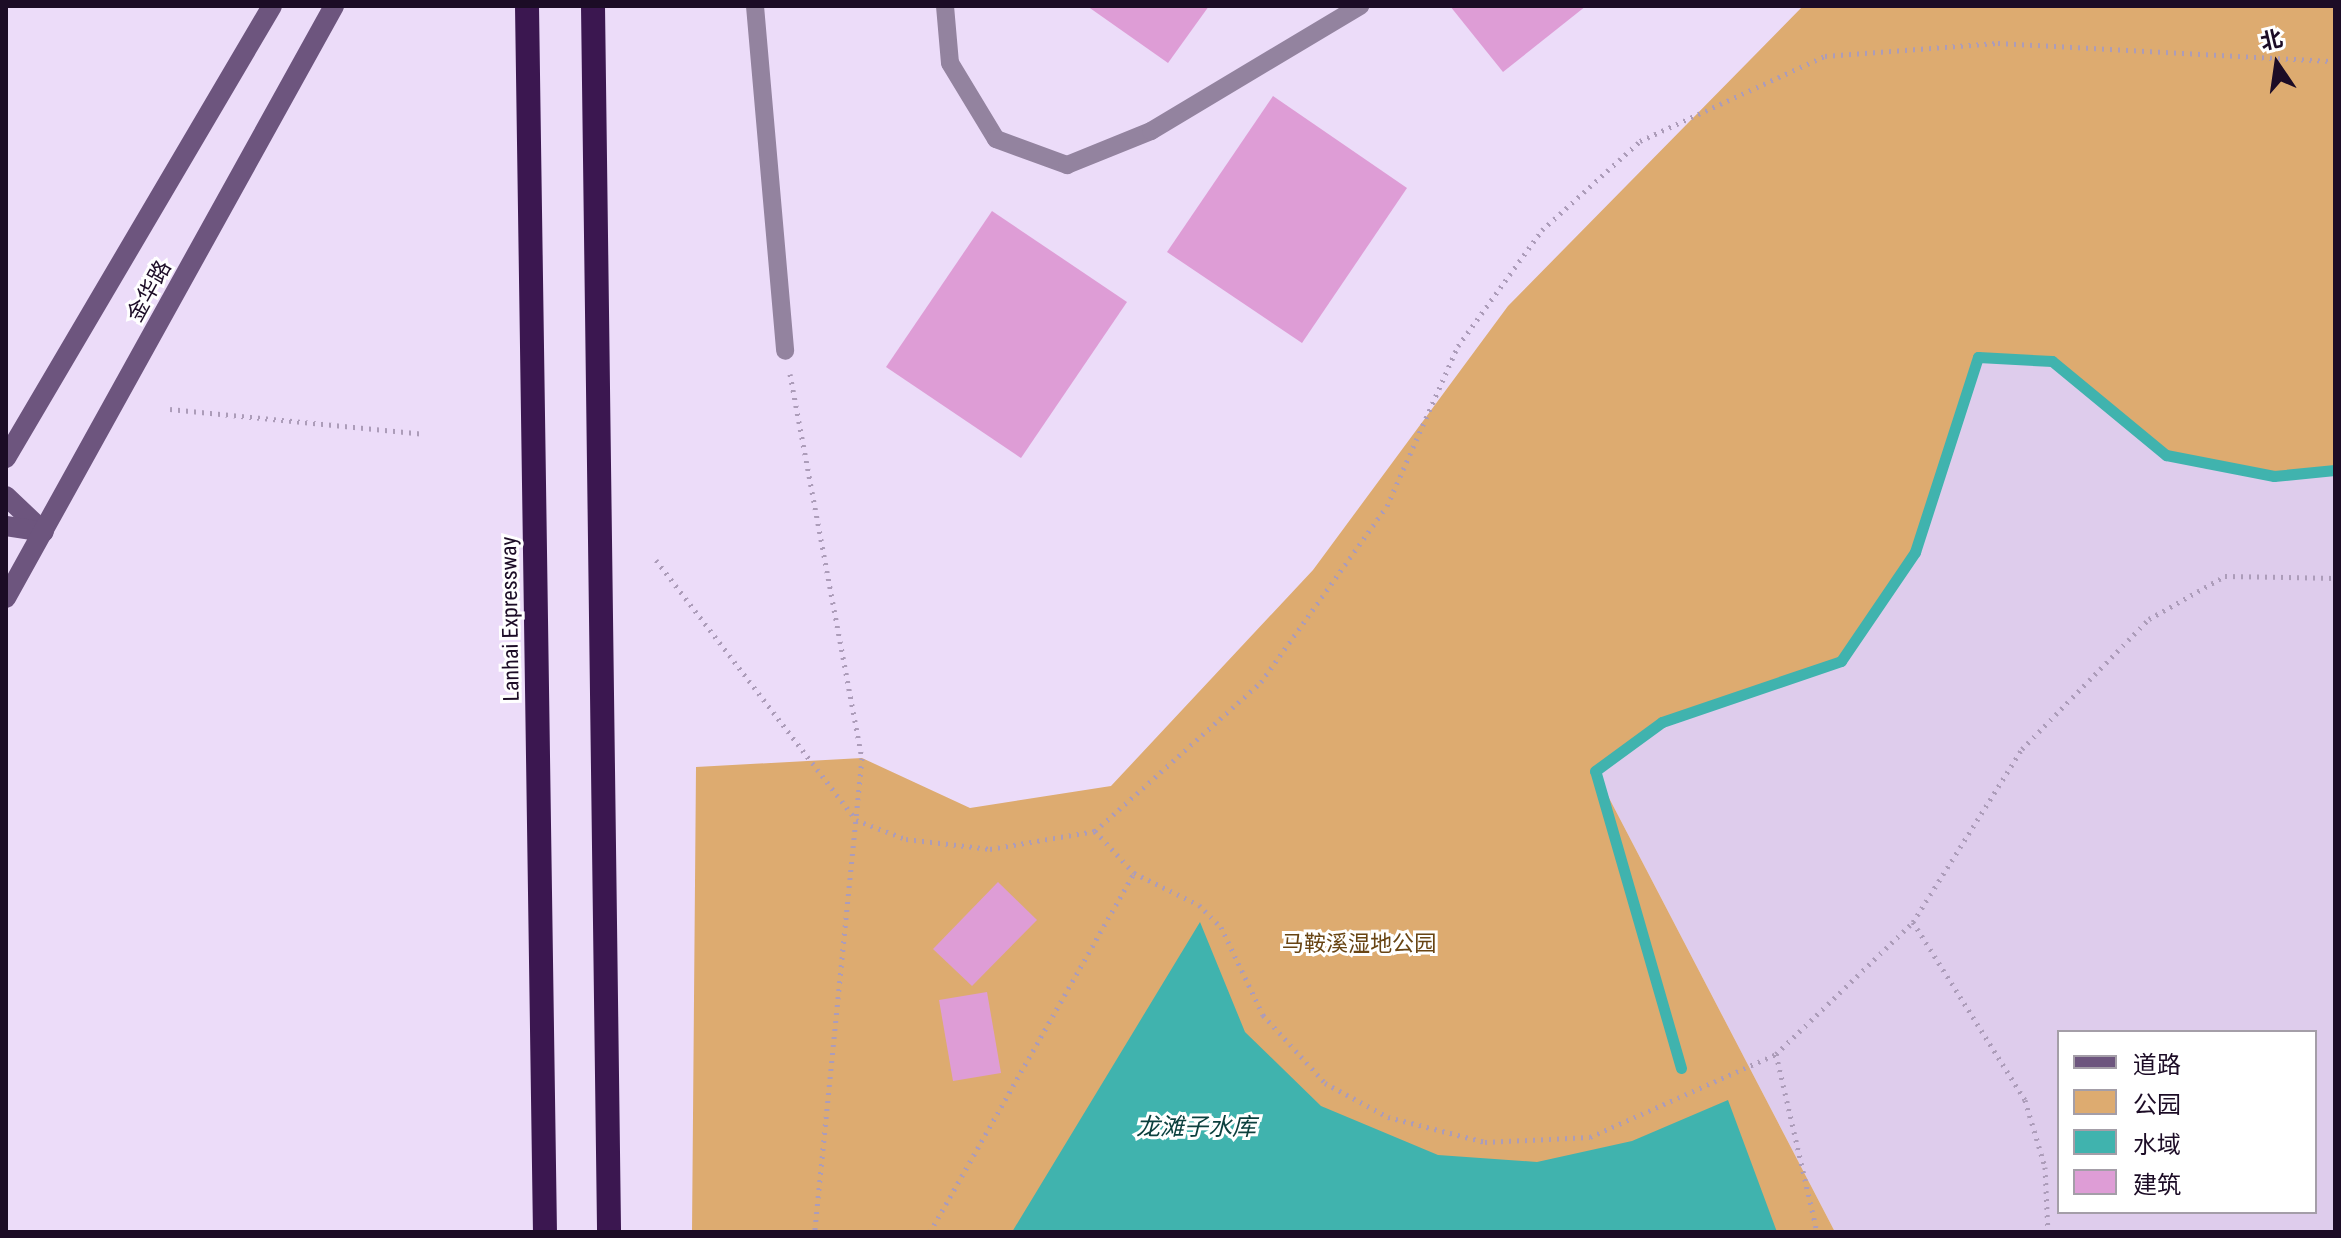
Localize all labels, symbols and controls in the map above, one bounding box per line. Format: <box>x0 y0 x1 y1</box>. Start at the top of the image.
north arrow <box>2237 24 2317 104</box>
text: 北 <box>2258 25 2285 55</box>
street label: 金华路 <box>121 256 177 326</box>
street label: Lanhai Expressway <box>495 536 525 702</box>
park label: 马鞍溪湿地公园 <box>1282 931 1436 957</box>
legend <box>2057 1030 2317 1214</box>
text: 道路 <box>2133 1051 2181 1079</box>
text: 公园 <box>2133 1091 2181 1119</box>
water label: 龙滩子水库 <box>1136 1114 1256 1142</box>
text: 水域 <box>2133 1131 2181 1159</box>
text: 建筑 <box>2133 1171 2181 1199</box>

